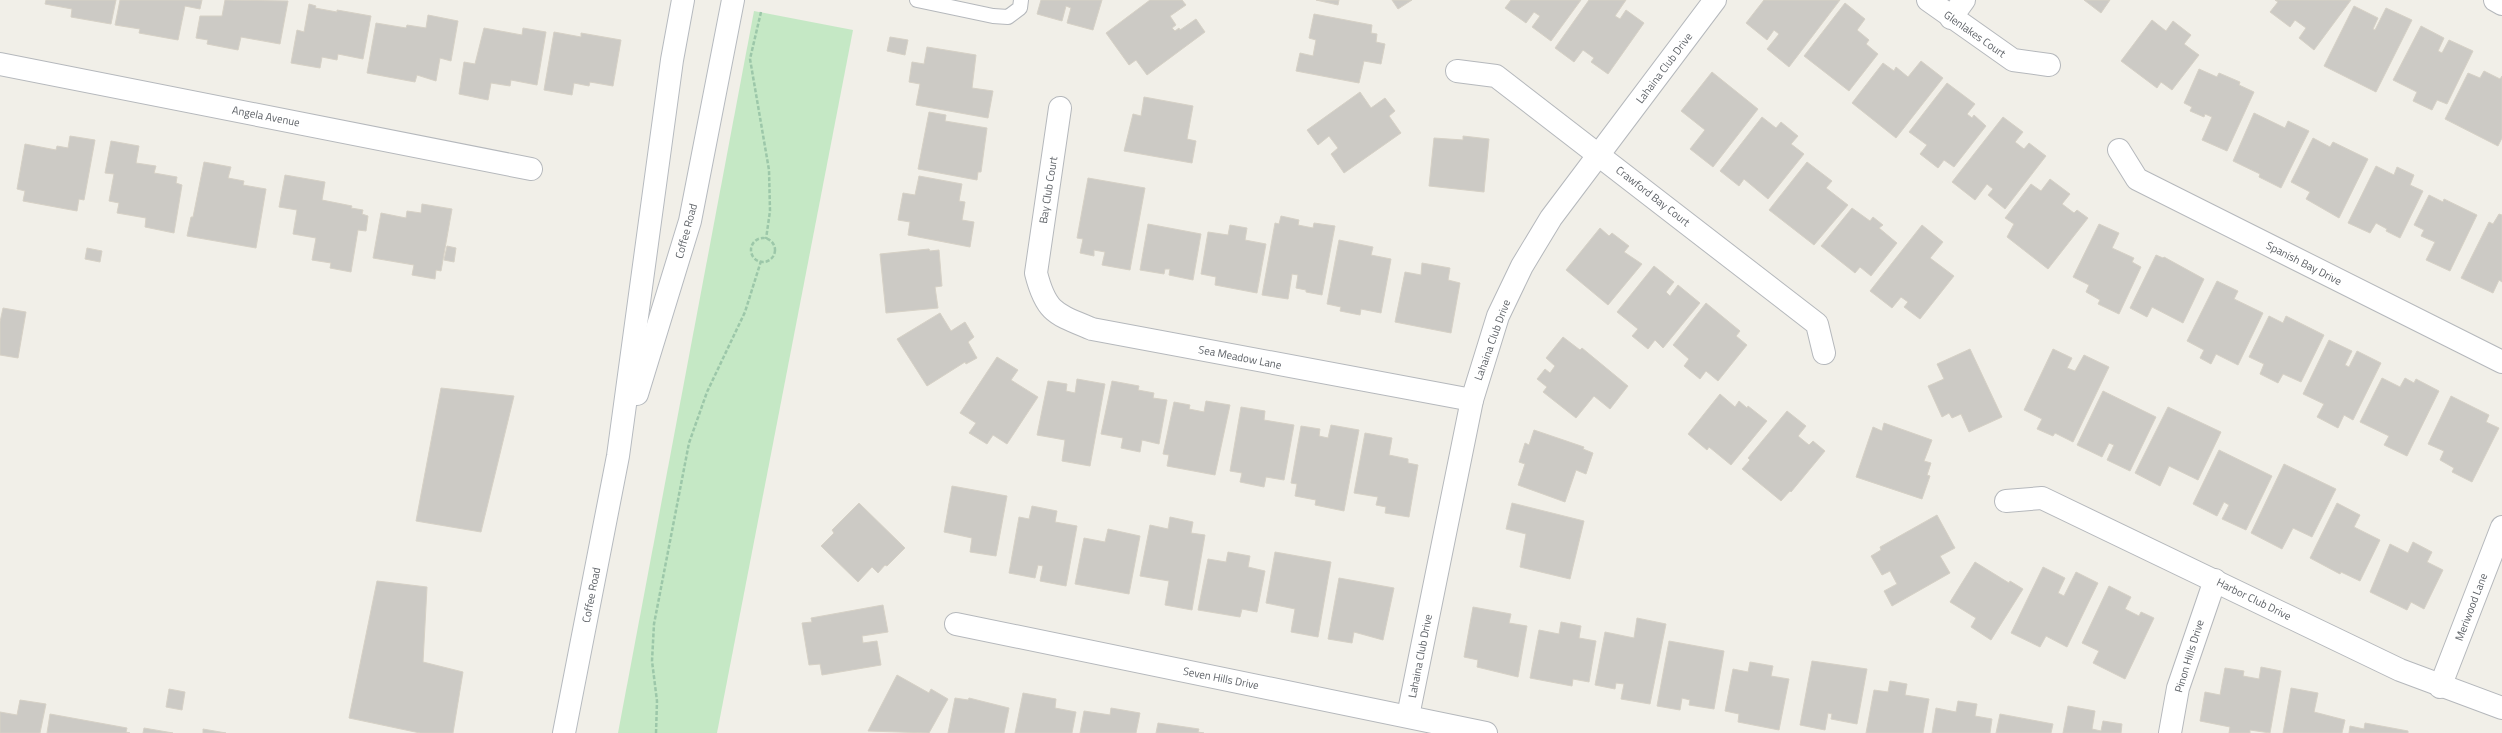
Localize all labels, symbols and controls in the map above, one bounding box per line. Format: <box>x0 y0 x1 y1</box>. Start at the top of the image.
street label: Glenlakes Court <box>1941 7 2009 61</box>
street label: Lahaina Club Drive <box>1632 29 1696 107</box>
street label: Angela Avenue <box>231 102 302 130</box>
street label: Bay Club Court <box>1035 155 1061 225</box>
street label: Crawford Bay Court <box>1613 162 1694 230</box>
street label: Coffee Road <box>671 202 701 260</box>
street label: Spanish Bay Drive <box>2263 237 2345 289</box>
street label: Lahaina Club Drive <box>1470 297 1514 383</box>
street label: Sea Meadow Lane <box>1197 341 1283 373</box>
street label: Coffee Road <box>578 566 604 624</box>
street label: Meriwood Lane <box>2451 570 2491 643</box>
street label: Harbor Club Drive <box>2214 574 2294 624</box>
street label: Lahaina Club Drive <box>1404 612 1436 699</box>
street label: Pinon Hills Drive <box>2170 617 2208 694</box>
street label: Seven Hills Drive <box>1182 663 1261 693</box>

